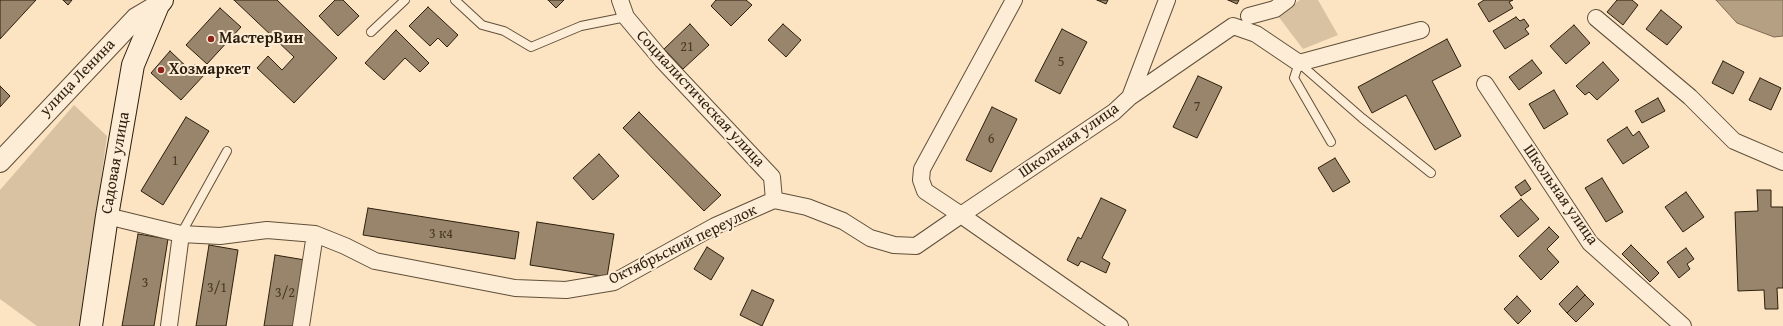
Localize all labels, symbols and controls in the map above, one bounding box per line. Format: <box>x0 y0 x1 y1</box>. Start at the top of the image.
street label: Социалистическая улица <box>632 27 768 171</box>
place label: МастерВин <box>219 29 303 49</box>
marker: МастерВин <box>206 34 216 44</box>
street label: улица Ленина <box>36 35 120 121</box>
house number: 21 <box>680 39 694 55</box>
house number: 5 <box>1058 54 1064 70</box>
place label: Хозмаркет <box>169 60 250 80</box>
marker: Хозмаркет <box>156 65 166 75</box>
street label: Школьная улица <box>1015 99 1123 183</box>
house number: 7 <box>1194 99 1200 115</box>
street label: Садовая улица <box>98 110 134 216</box>
house number: 6 <box>988 131 994 147</box>
street label: Школьная улица <box>1518 141 1602 249</box>
house number: 1 <box>172 153 178 169</box>
street label: Октябрьский переулок <box>606 201 760 289</box>
house number: 3 к4 <box>429 226 453 242</box>
house number: 3 <box>142 275 148 291</box>
house number: 3/1 <box>207 280 227 296</box>
house number: 3/2 <box>275 285 295 301</box>

